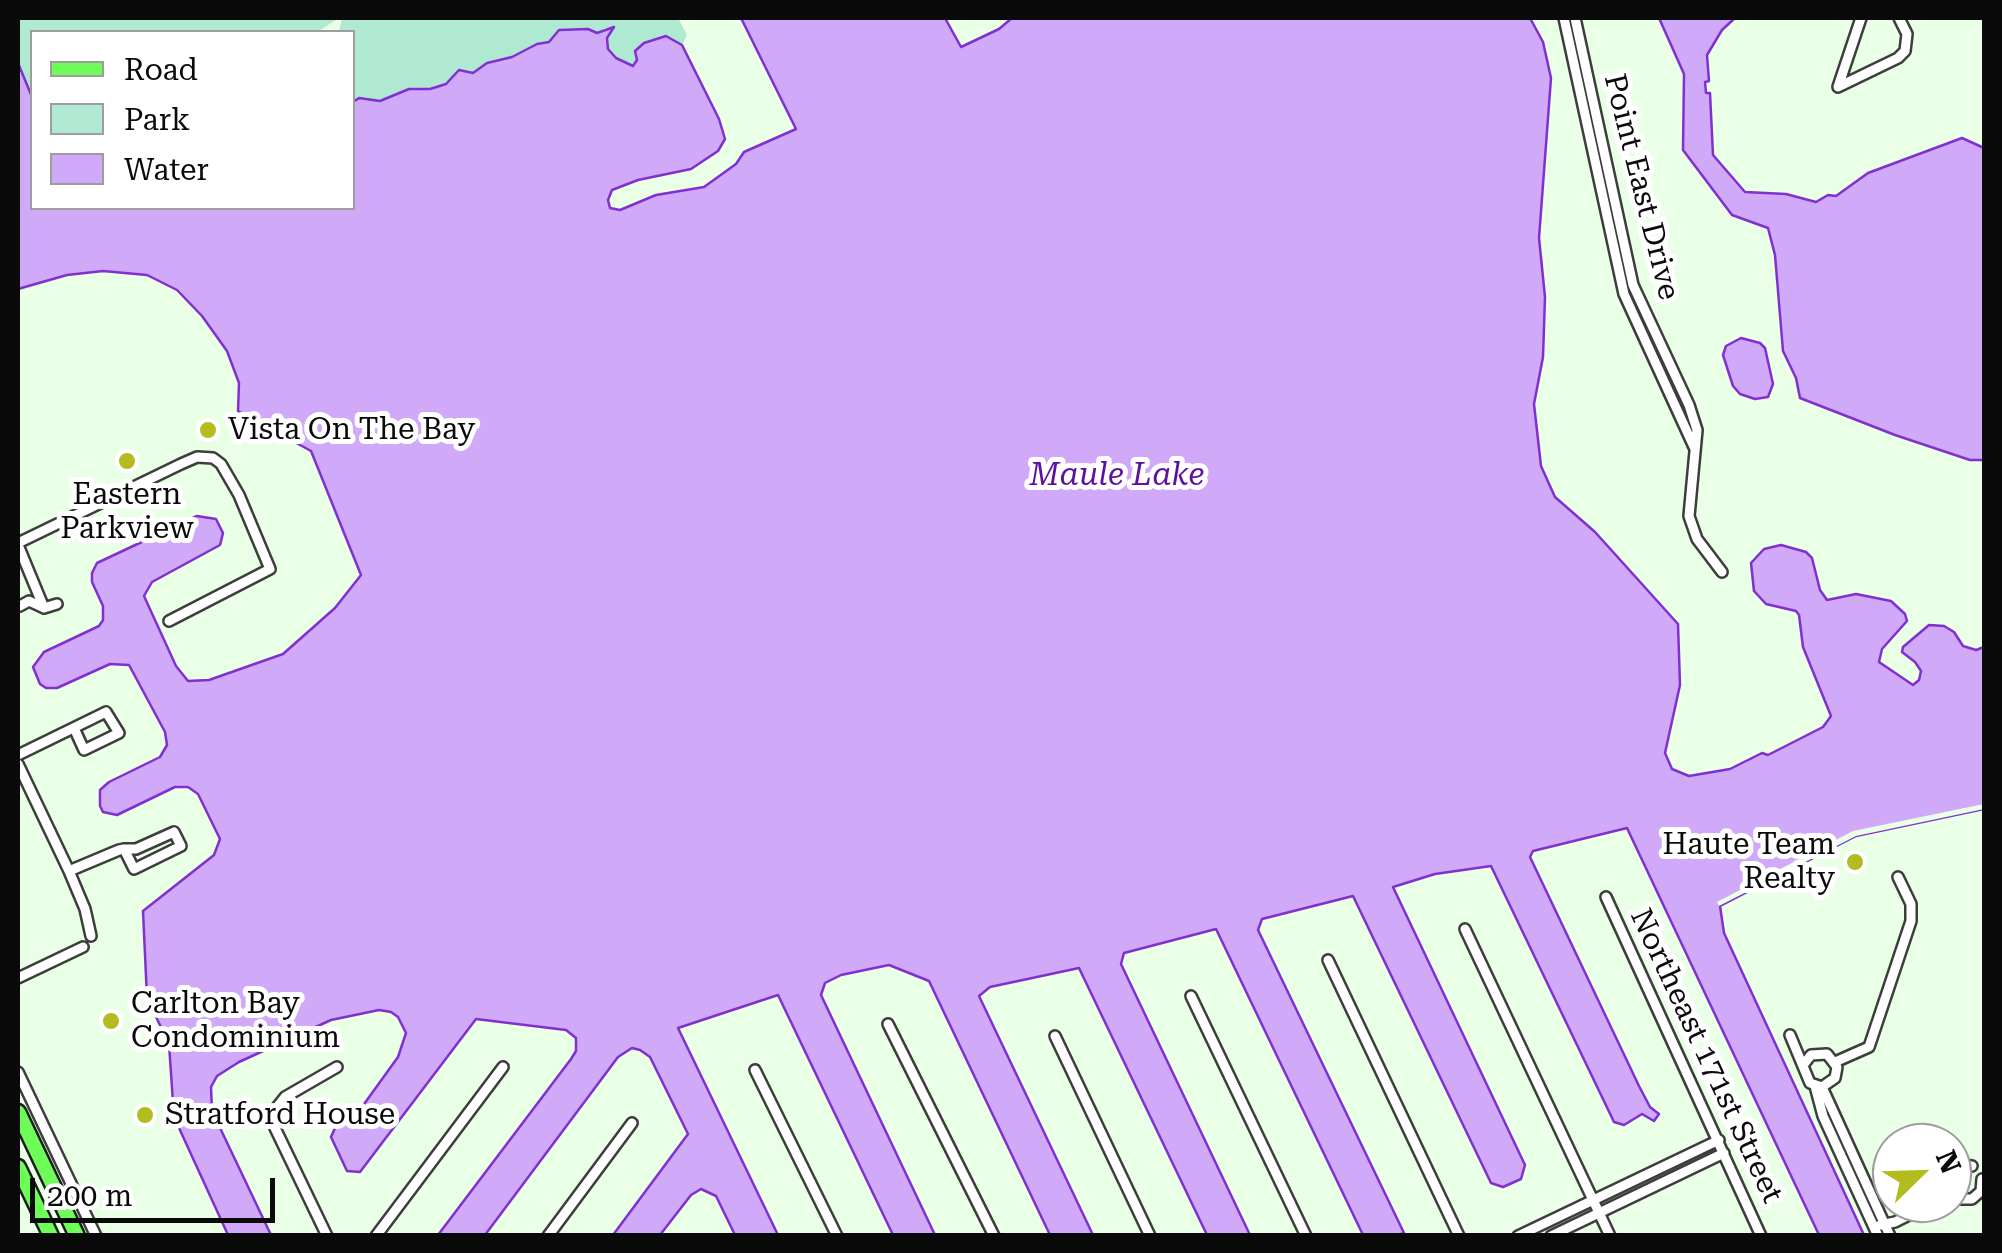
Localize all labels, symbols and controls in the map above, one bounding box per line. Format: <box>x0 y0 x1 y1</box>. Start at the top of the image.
legend <box>30 30 355 210</box>
text: Road <box>124 52 198 87</box>
street label: Point East Drive <box>1596 70 1686 304</box>
text: Park <box>124 102 190 137</box>
text: Water <box>124 152 209 187</box>
place label: Vista On The Bay <box>228 412 475 448</box>
marker: Vista On The Bay <box>197 419 219 441</box>
marker: Eastern Parkview <box>116 450 138 472</box>
water label: Maule Lake <box>1029 457 1205 495</box>
place label: Eastern Parkview <box>60 477 194 548</box>
place label: Haute Team Realty <box>1662 827 1835 898</box>
marker: Haute Team Realty <box>1844 851 1866 873</box>
street label: Northeast 171st Street <box>1622 903 1790 1209</box>
place label: Carlton Bay Condominium <box>131 986 340 1056</box>
marker: Carlton Bay Condominium <box>100 1010 122 1032</box>
place label: Stratford House <box>165 1097 395 1133</box>
marker: Stratford House <box>134 1104 156 1126</box>
north arrow <box>1872 1123 1972 1223</box>
text: N <box>1929 1145 1968 1178</box>
scale bar <box>35 1158 280 1220</box>
text: 200 m <box>47 1178 132 1213</box>

